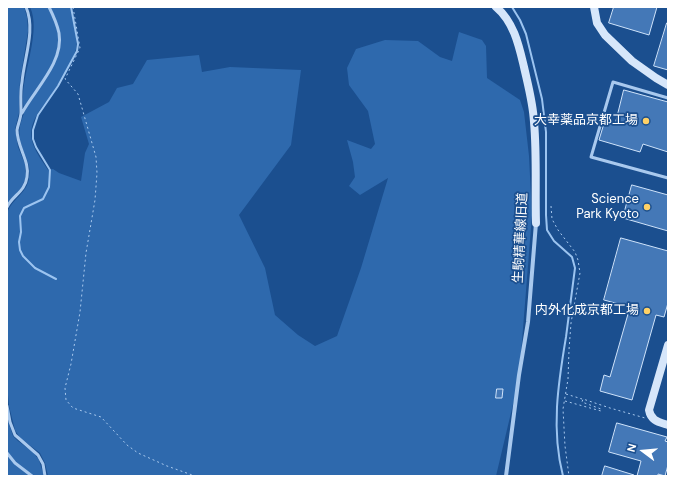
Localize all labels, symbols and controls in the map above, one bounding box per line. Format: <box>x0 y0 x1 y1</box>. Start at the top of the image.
place label: 大幸薬品京都工場 <box>534 113 638 129</box>
marker: 大幸薬品京都工場 <box>641 116 651 126</box>
street label: 生駒精華線旧道 <box>511 192 531 284</box>
place label: Science Park Kyoto <box>576 192 639 223</box>
marker: Science Park Kyoto <box>642 202 652 212</box>
place label: 内外化成京都工場 <box>535 303 639 319</box>
marker: 内外化成京都工場 <box>642 306 652 316</box>
north arrow <box>623 431 663 471</box>
text: N <box>624 442 639 453</box>

